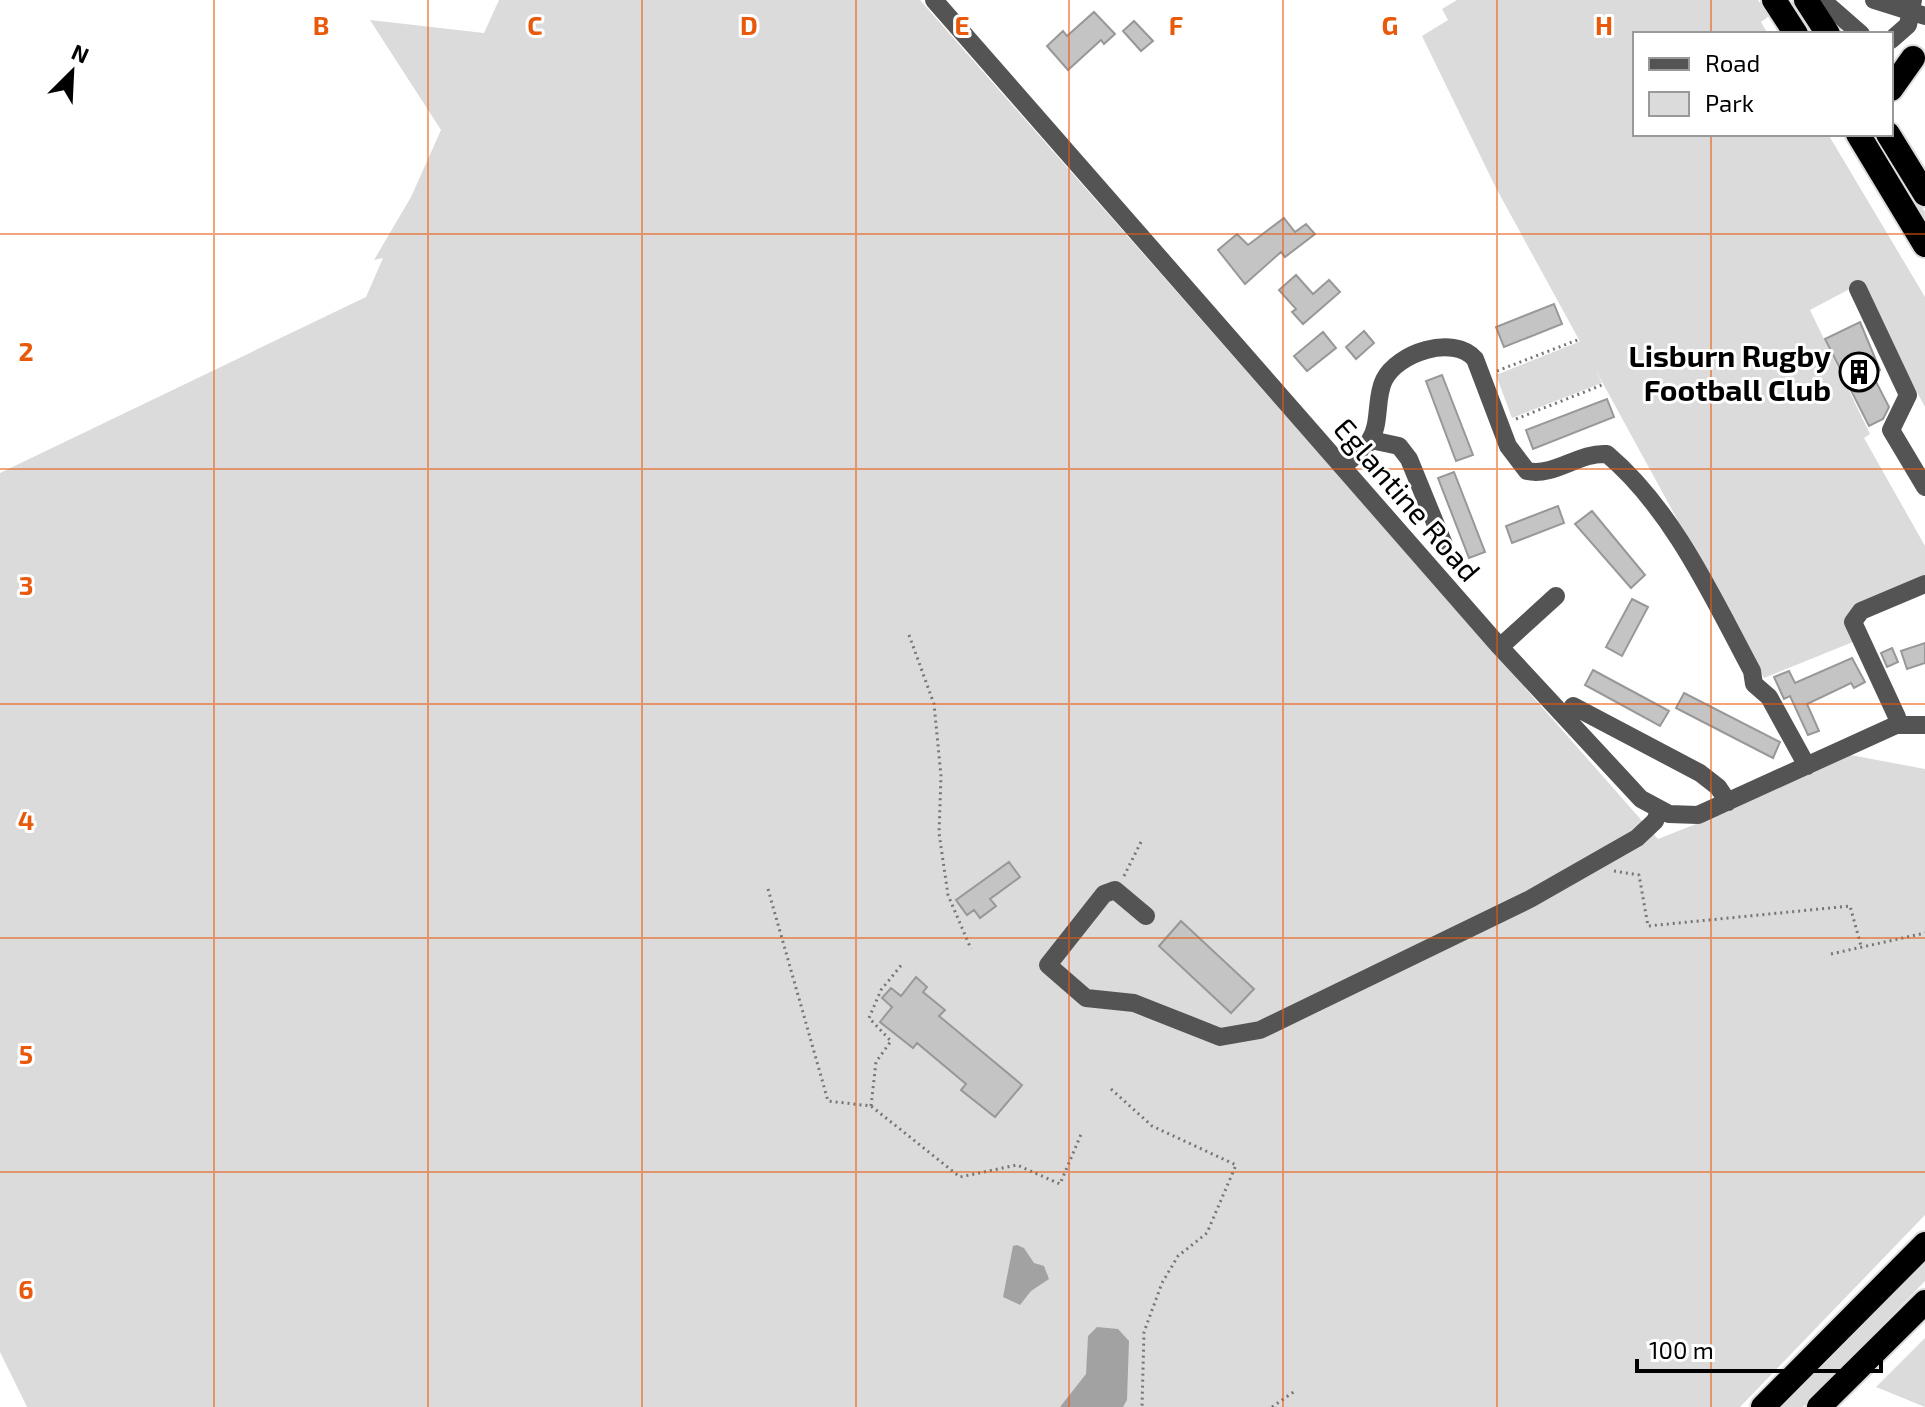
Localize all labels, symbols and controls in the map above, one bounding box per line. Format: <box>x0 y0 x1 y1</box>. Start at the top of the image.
text: B <box>313 9 329 40</box>
text: C <box>527 9 543 40</box>
text: D <box>740 9 758 40</box>
text: E <box>954 9 970 40</box>
text: F <box>1169 9 1183 40</box>
text: G <box>1382 9 1398 40</box>
text: H <box>1595 9 1613 40</box>
north arrow <box>32 32 112 112</box>
legend <box>1633 32 1893 136</box>
text: N <box>68 38 93 68</box>
text: Road <box>1705 48 1760 77</box>
text: Park <box>1705 88 1754 117</box>
text: 2 <box>18 335 34 366</box>
place label: Lisburn Rugby Football Club <box>1629 337 1831 407</box>
building icon: Lisburn Rugby Football Club <box>1838 351 1880 393</box>
street label: Eglantine Road <box>1327 410 1489 588</box>
text: 3 <box>19 569 33 600</box>
text: 4 <box>18 804 34 835</box>
text: 5 <box>19 1038 33 1069</box>
text: 6 <box>18 1273 34 1304</box>
scale bar <box>1637 1323 1881 1373</box>
text: 100 m <box>1649 1335 1714 1364</box>

